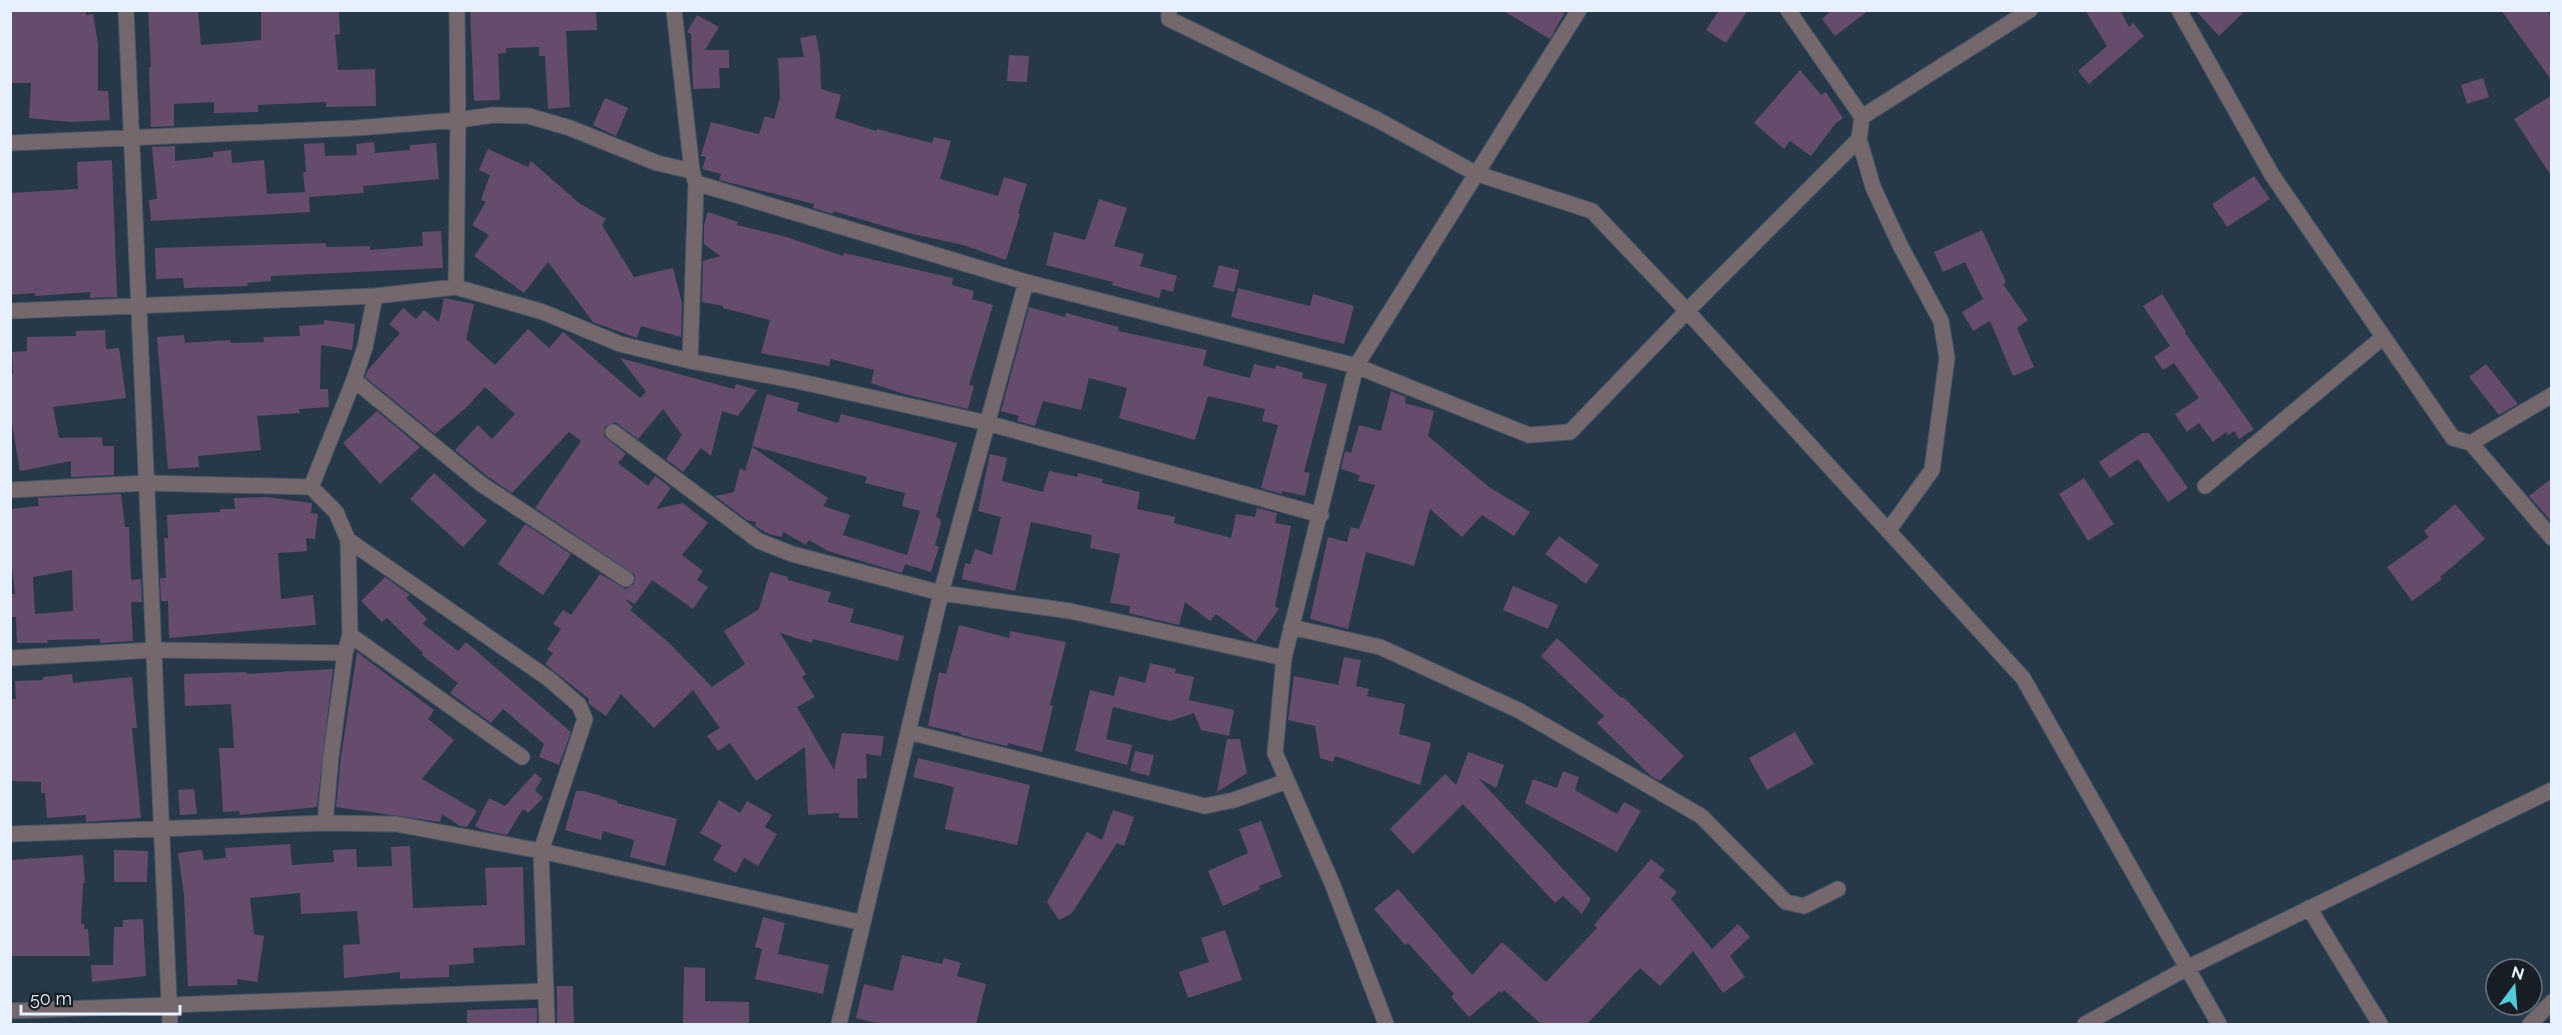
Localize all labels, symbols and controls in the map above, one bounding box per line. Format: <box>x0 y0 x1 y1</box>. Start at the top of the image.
north arrow <box>2484 957 2544 1017</box>
text: N <box>2510 962 2526 984</box>
scale bar <box>21 978 180 1016</box>
text: 50 m <box>30 988 72 1009</box>

